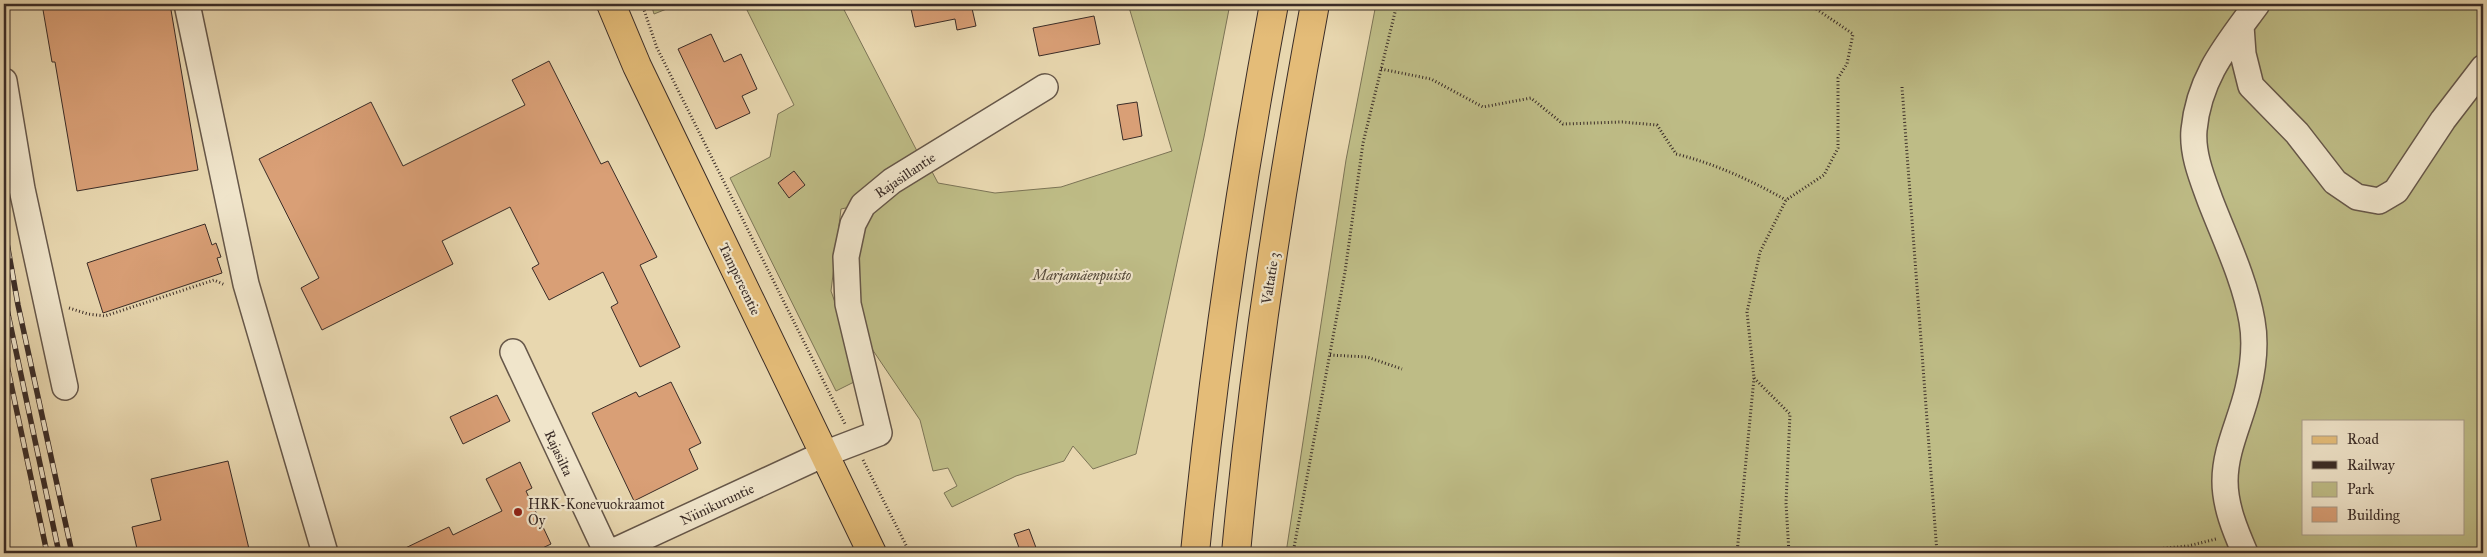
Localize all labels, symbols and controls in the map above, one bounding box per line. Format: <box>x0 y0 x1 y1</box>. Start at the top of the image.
street label: Rajasillantie <box>872 149 939 202</box>
street label: Tampereentie <box>715 240 764 318</box>
street label: Valtatie 3 <box>1258 251 1283 306</box>
park label: Marjamäenpuisto <box>1031 267 1131 285</box>
legend <box>2302 420 2464 534</box>
street label: Rajasilta <box>541 428 577 479</box>
text: Road <box>2347 430 2379 448</box>
text: Railway <box>2347 456 2396 474</box>
street label: Niinikuruntie <box>677 480 757 529</box>
text: Park <box>2347 480 2374 498</box>
place label: HRK-Konevuokraamot Oy <box>528 496 665 529</box>
marker: HRK-Konevuokraamot Oy <box>512 506 524 518</box>
text: Building <box>2347 506 2401 524</box>

